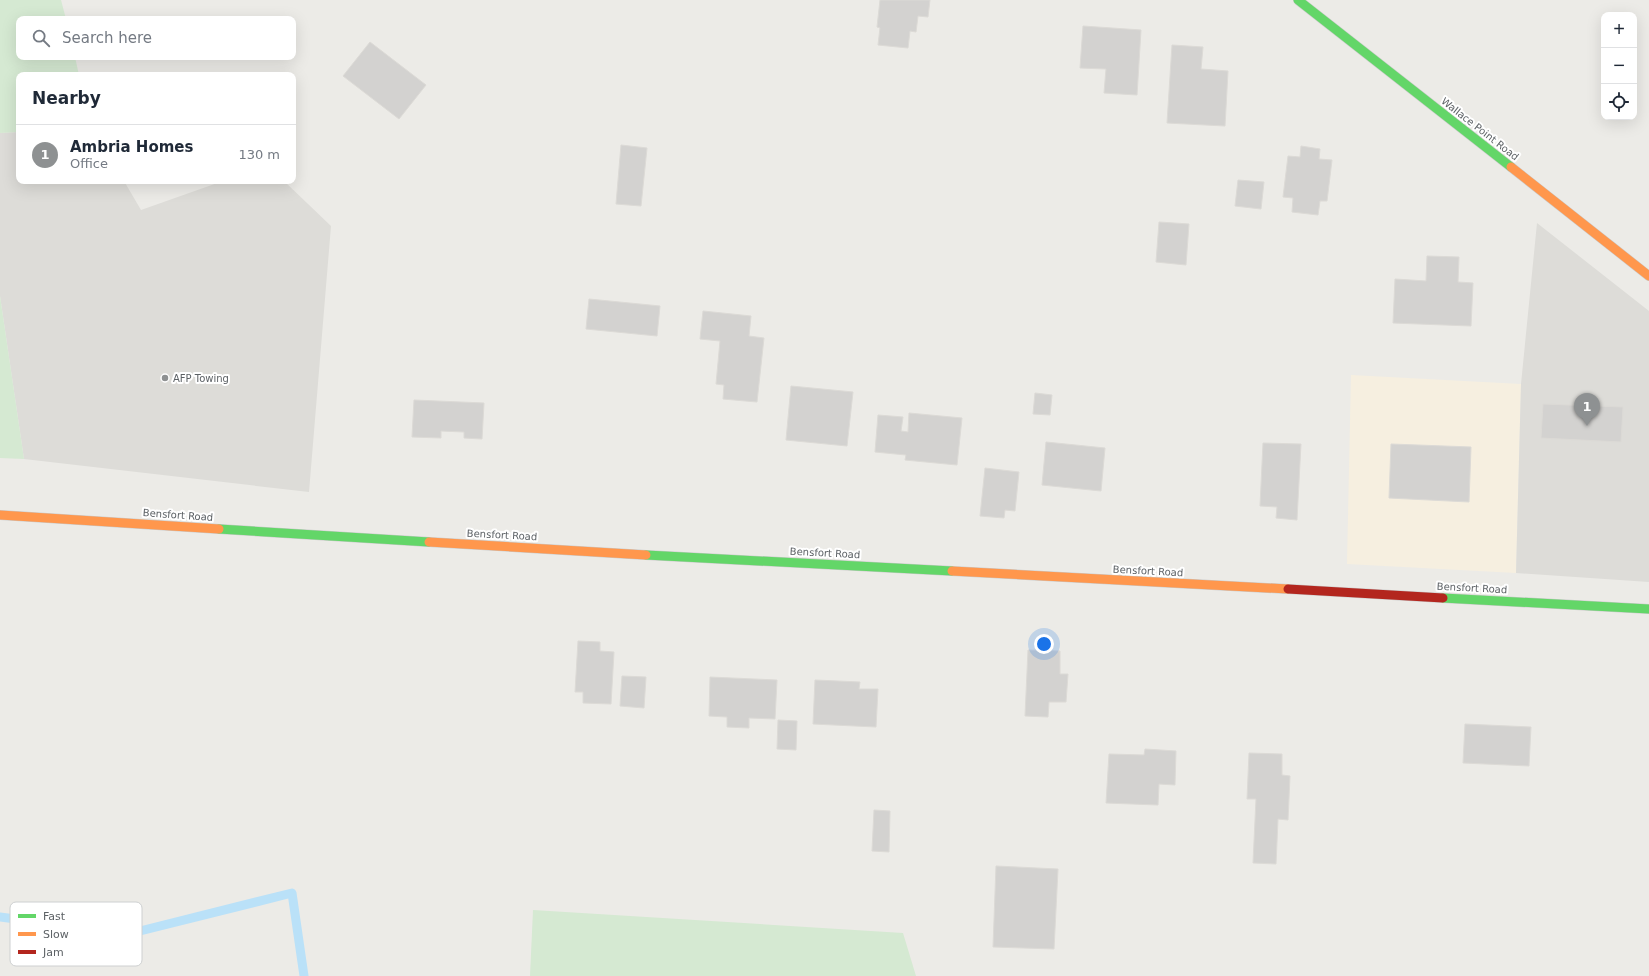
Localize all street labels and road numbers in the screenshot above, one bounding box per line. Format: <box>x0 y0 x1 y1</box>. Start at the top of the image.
street label: Wallace Point Road <box>1439 95 1521 163</box>
street label: Bensfort Road <box>142 507 214 523</box>
street label: Bensfort Road <box>467 528 537 542</box>
street label: Bensfort Road <box>790 546 860 560</box>
street label: Bensfort Road <box>1113 564 1183 578</box>
street label: Bensfort Road <box>1437 581 1507 595</box>

